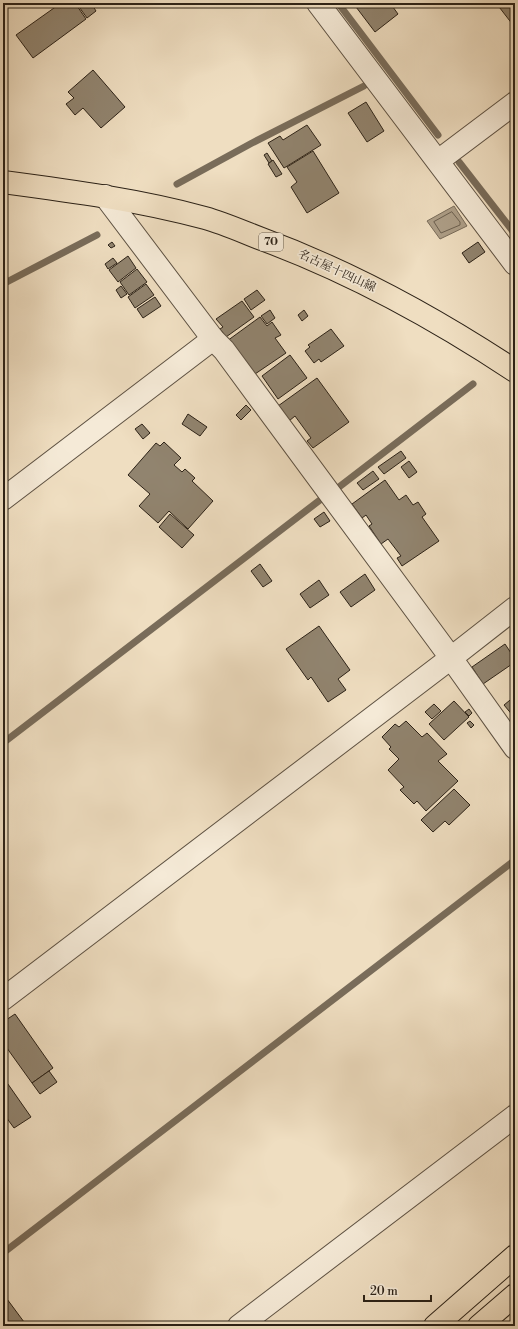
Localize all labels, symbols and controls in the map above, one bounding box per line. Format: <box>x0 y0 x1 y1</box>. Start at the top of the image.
road number: 70 <box>259 233 283 251</box>
street label: 名古屋十四山線 <box>296 246 378 296</box>
scale bar <box>364 1277 431 1303</box>
text: 20 m <box>370 1284 398 1299</box>

